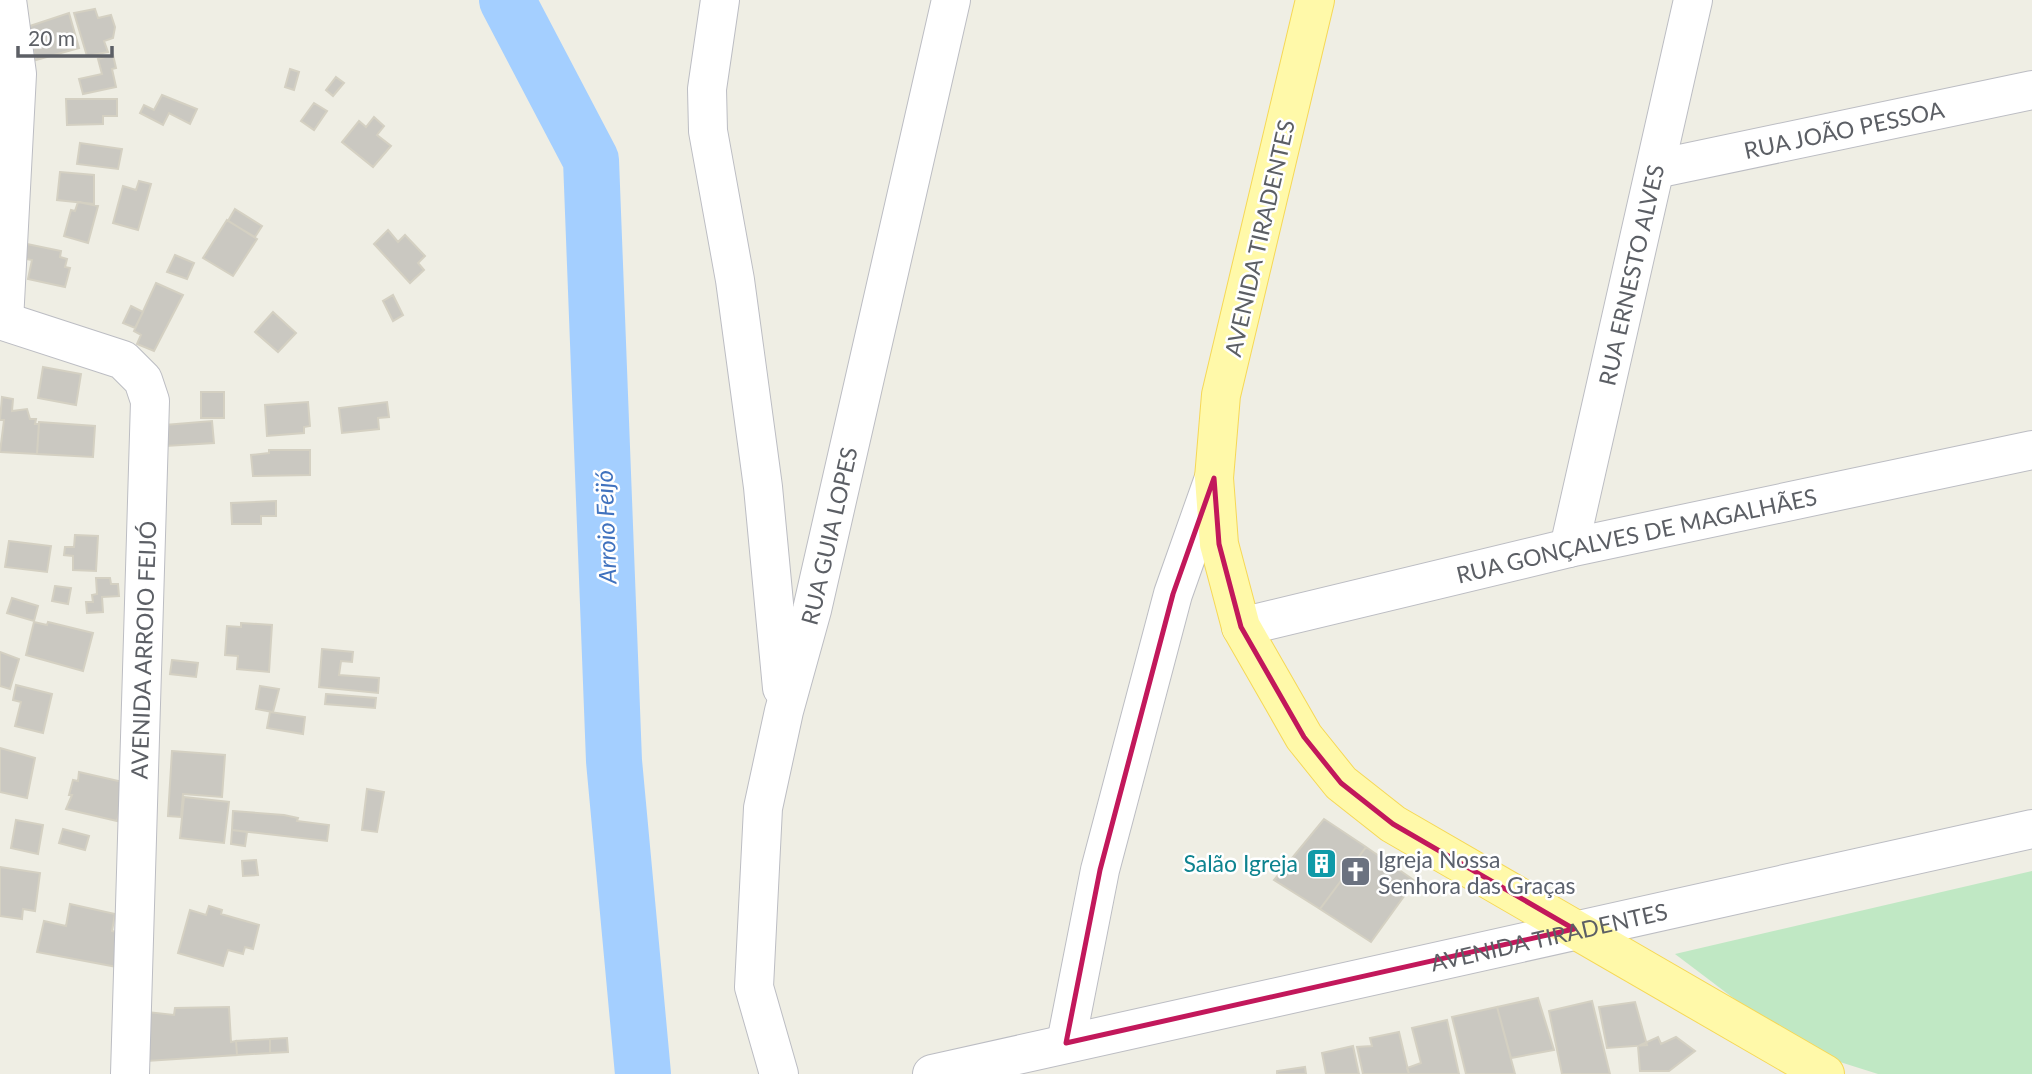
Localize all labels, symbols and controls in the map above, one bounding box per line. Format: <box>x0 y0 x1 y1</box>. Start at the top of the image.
scale bar <box>18 14 112 58</box>
text: 20 m <box>28 25 75 50</box>
street label: RUA JOÃO PESSOA <box>1741 95 1947 164</box>
street label: AVENIDA TIRADENTES <box>1218 117 1300 359</box>
street label: RUA ERNESTO ALVES <box>1592 162 1669 388</box>
street label: RUA GUIA LOPES <box>795 444 863 628</box>
water label: Arroio Feijó <box>589 470 622 585</box>
street label: RUA GONÇALVES DE MAGALHÃES <box>1453 482 1819 589</box>
street label: AVENIDA ARROIO FEIJÓ <box>124 520 162 780</box>
place label: Igreja Nossa Senhora das Graças <box>1378 845 1576 899</box>
building icon: Salão Igreja <box>1304 846 1338 880</box>
place label: Salão Igreja <box>1183 849 1298 877</box>
church icon: Igreja Nossa Senhora das Graças <box>1338 855 1372 889</box>
street label: AVENIDA TIRADENTES <box>1428 897 1670 977</box>

